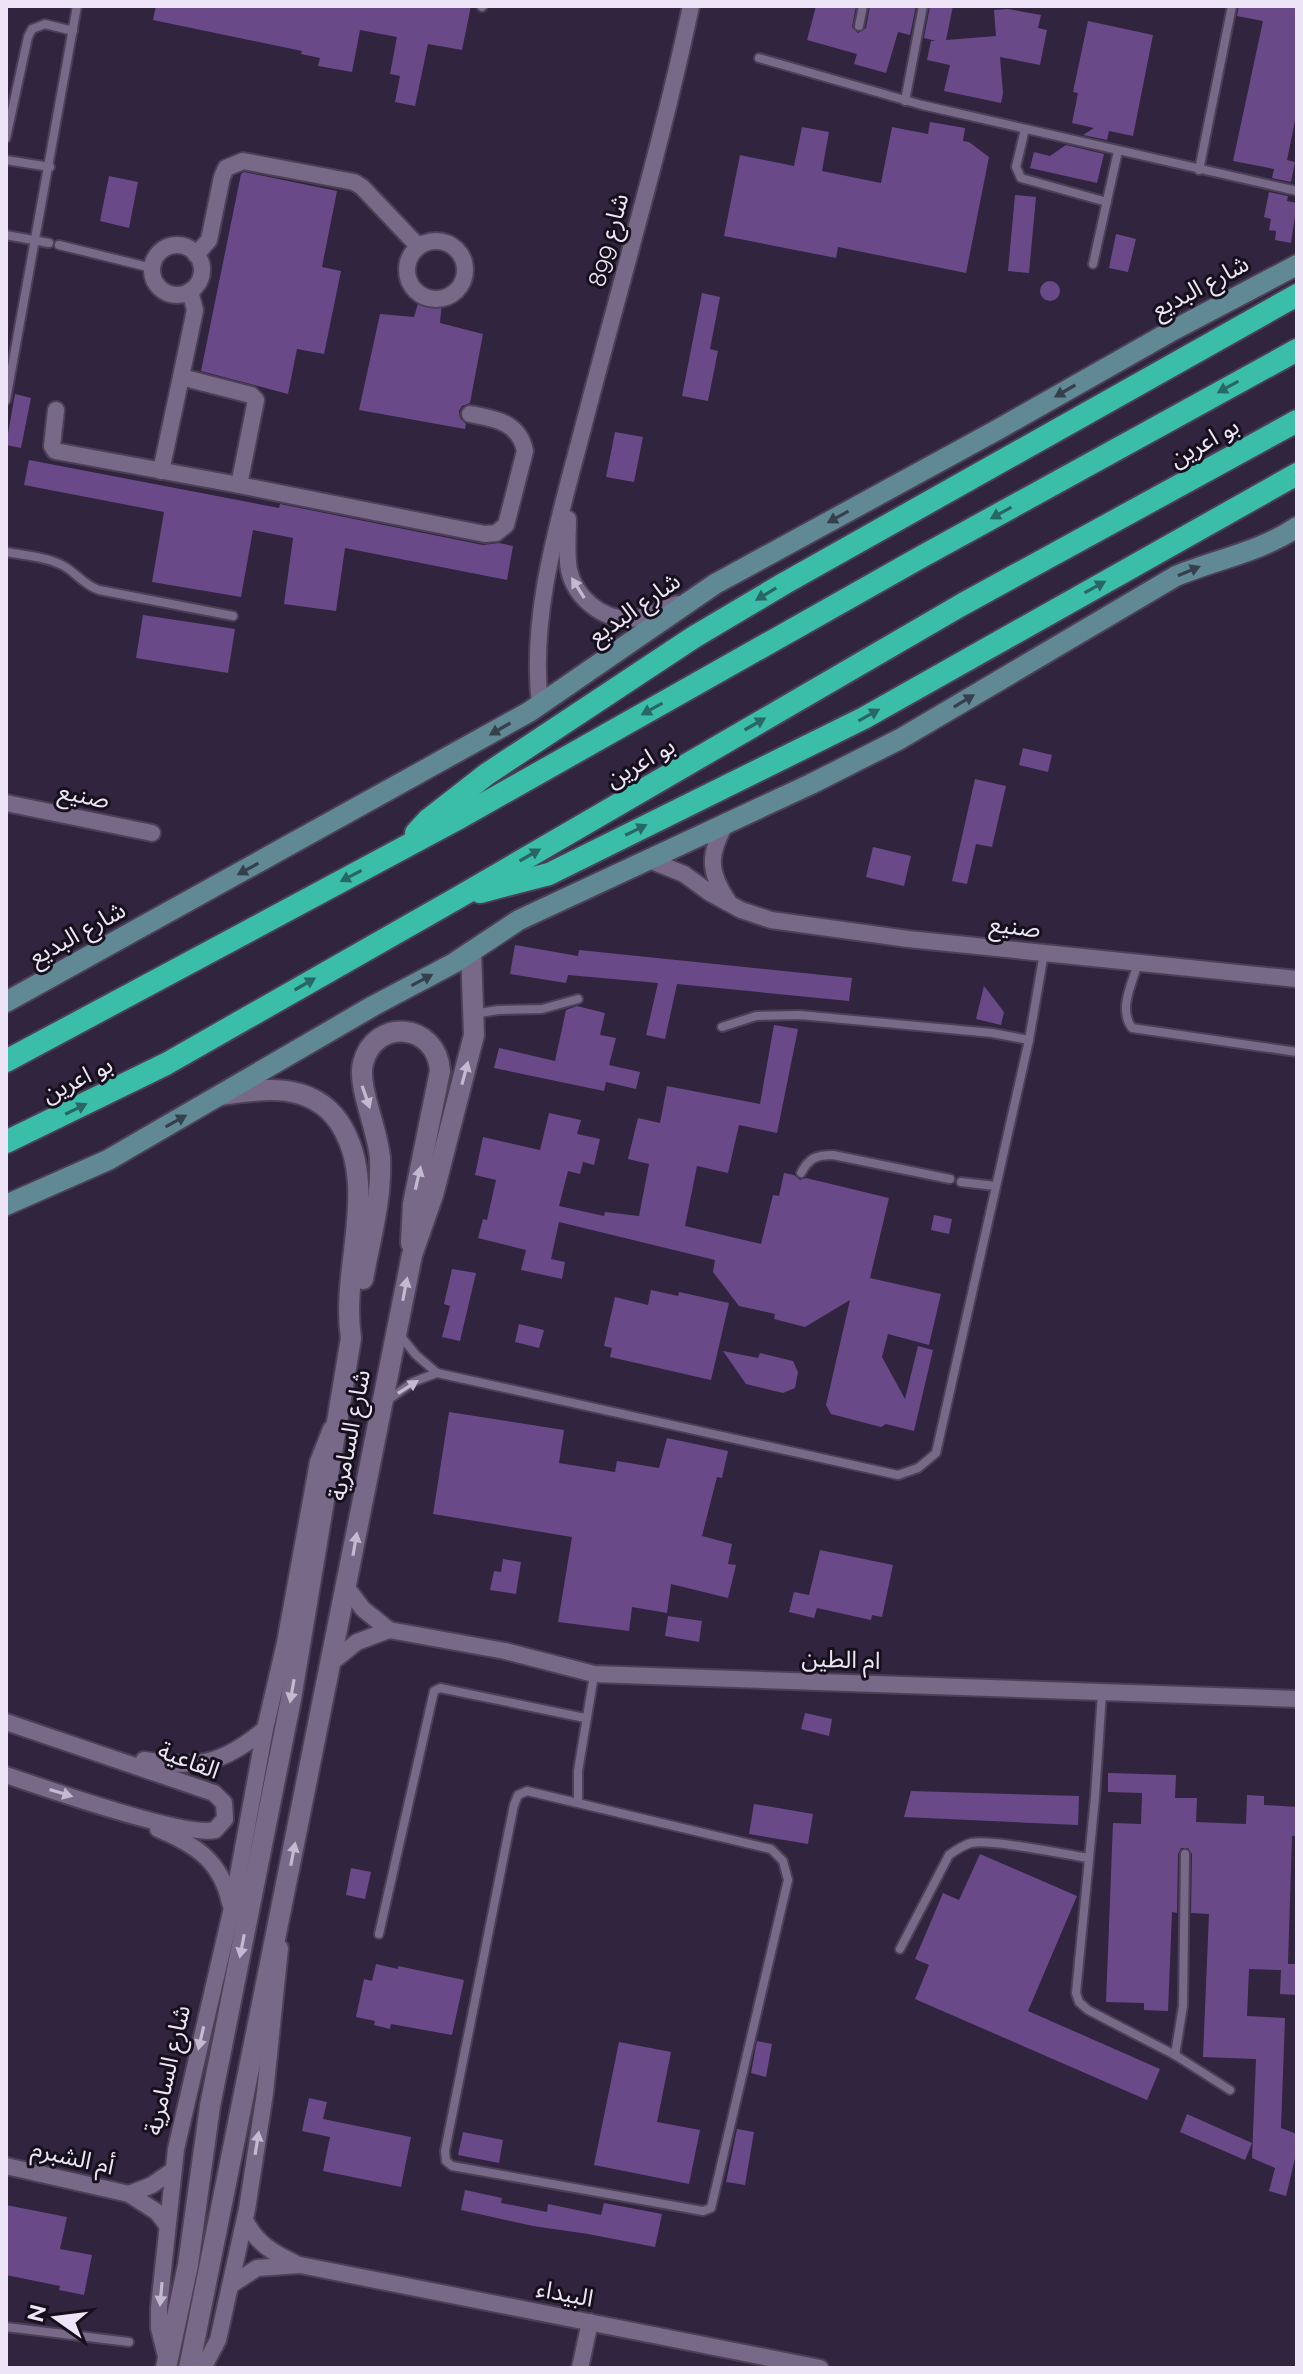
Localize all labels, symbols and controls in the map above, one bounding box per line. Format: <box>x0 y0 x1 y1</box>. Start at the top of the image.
street label: شارع 899 <box>582 190 637 291</box>
street label: شارع البديع <box>1146 248 1255 326</box>
one-way arrow <box>1217 380 1240 394</box>
one-way arrow <box>1054 384 1076 398</box>
street label: بو اعرين <box>1164 411 1244 473</box>
one-way arrow <box>990 506 1012 520</box>
one-way arrow <box>827 509 849 523</box>
one-way arrow <box>1177 564 1201 577</box>
street label: شارع البديع <box>582 566 687 653</box>
one-way arrow <box>571 578 586 599</box>
one-way arrow <box>1084 581 1107 594</box>
one-way arrow <box>755 587 777 601</box>
one-way arrow <box>953 694 975 708</box>
one-way arrow <box>641 702 663 716</box>
one-way arrow <box>858 708 880 722</box>
one-way arrow <box>744 718 766 732</box>
one-way arrow <box>489 722 511 736</box>
street label: بو اعرين <box>600 731 680 793</box>
street label: صنيع <box>55 776 112 817</box>
one-way arrow <box>625 824 648 837</box>
one-way arrow <box>519 848 541 862</box>
one-way arrow <box>236 862 259 875</box>
one-way arrow <box>340 869 363 882</box>
street label: شارع البديع <box>24 895 132 974</box>
street label: صنيع <box>988 909 1042 946</box>
one-way arrow <box>411 973 434 986</box>
one-way arrow <box>293 978 316 991</box>
street label: بو اعرين <box>37 1049 117 1109</box>
one-way arrow <box>459 1061 471 1086</box>
one-way arrow <box>361 1085 373 1109</box>
one-way arrow <box>65 1102 88 1115</box>
one-way arrow <box>165 1114 187 1128</box>
one-way arrow <box>412 1166 425 1191</box>
one-way arrow <box>399 1276 412 1301</box>
street label: شارع السامرية <box>322 1367 379 1503</box>
one-way arrow <box>396 1380 419 1395</box>
one-way arrow <box>349 1531 362 1556</box>
street label: ام الطين <box>801 1643 881 1679</box>
one-way arrow <box>285 1679 297 1704</box>
street label: القاعية <box>154 1735 224 1785</box>
one-way arrow <box>50 1787 74 1800</box>
one-way arrow <box>287 1841 299 1866</box>
one-way arrow <box>235 1934 247 1959</box>
street label: شارع السامرية <box>138 2002 199 2138</box>
one-way arrow <box>194 2026 207 2051</box>
one-way arrow <box>251 2130 264 2155</box>
street label: أم الشبرم <box>28 2132 117 2184</box>
street label: البيداء <box>534 2273 596 2313</box>
north arrow <box>16 2278 96 2358</box>
one-way arrow <box>154 2282 167 2307</box>
text: N <box>22 2302 51 2324</box>

